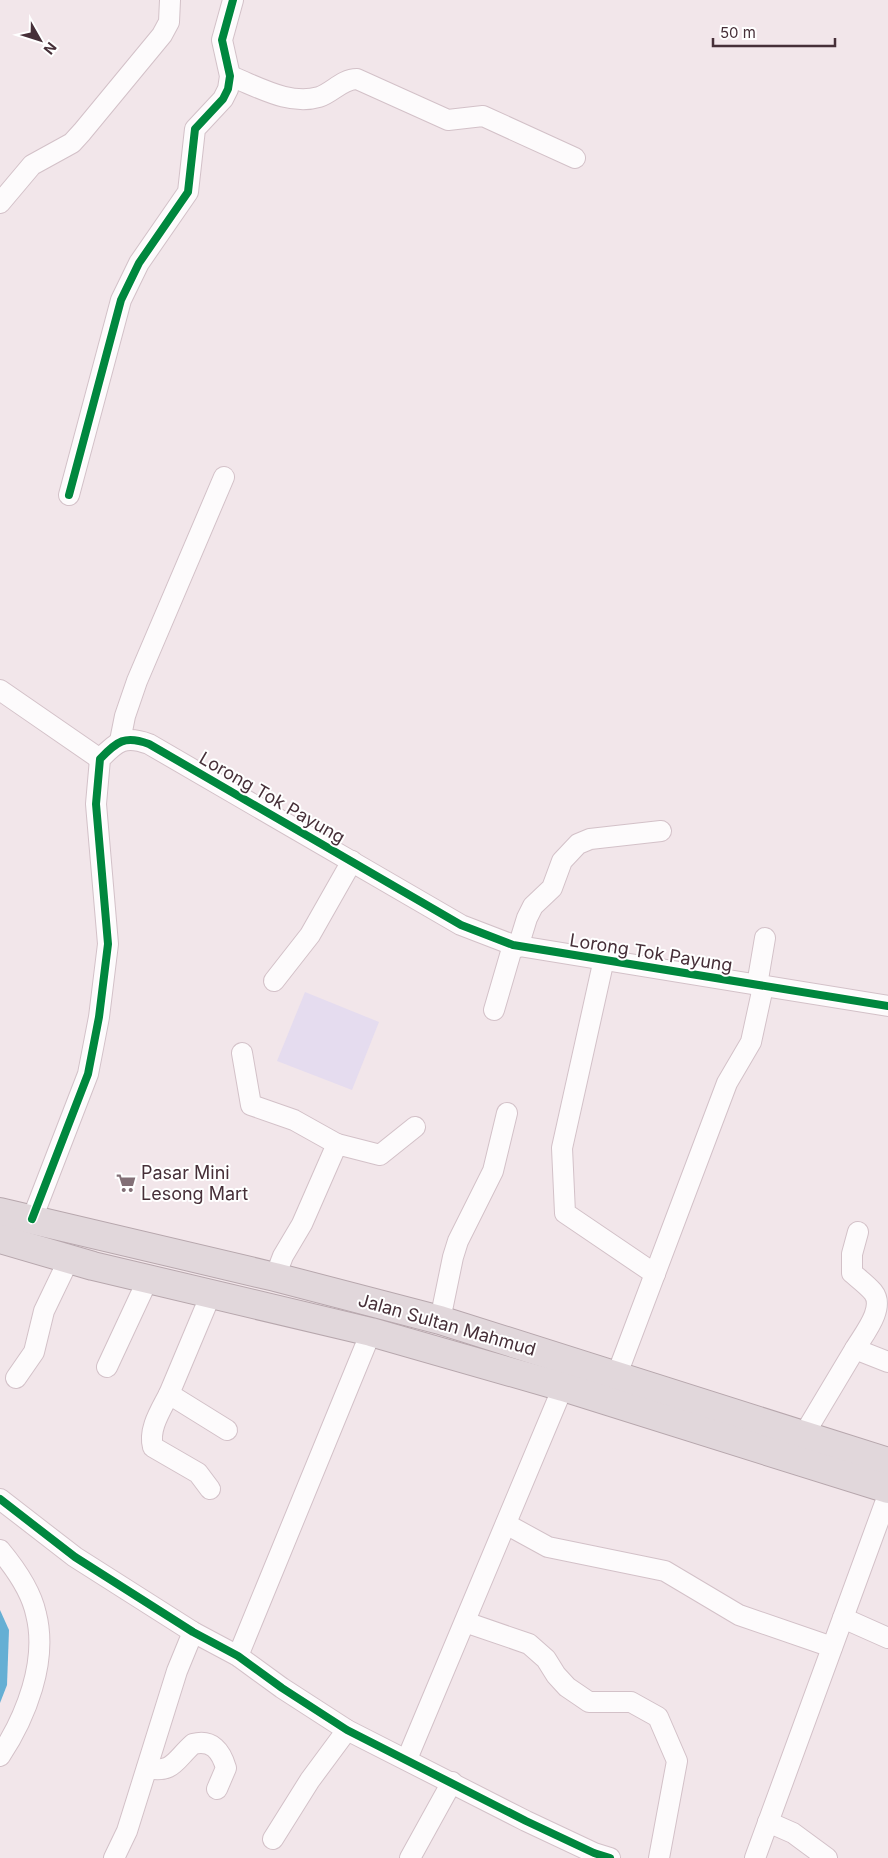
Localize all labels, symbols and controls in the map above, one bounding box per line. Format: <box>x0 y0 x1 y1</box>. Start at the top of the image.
north arrow <box>15 15 65 65</box>
scale bar <box>713 15 836 47</box>
text: 50 m <box>720 23 756 42</box>
text: N <box>41 39 60 58</box>
street label: Lorong Tok Payung <box>196 747 349 848</box>
street label: Lorong Tok Payung <box>568 929 734 976</box>
place label: Pasar Mini Lesong Mart <box>141 1162 248 1204</box>
supermarket icon: Pasar Mini Lesong Mart <box>115 1172 137 1194</box>
street label: Jalan Sultan Mahmud <box>356 1289 538 1360</box>

